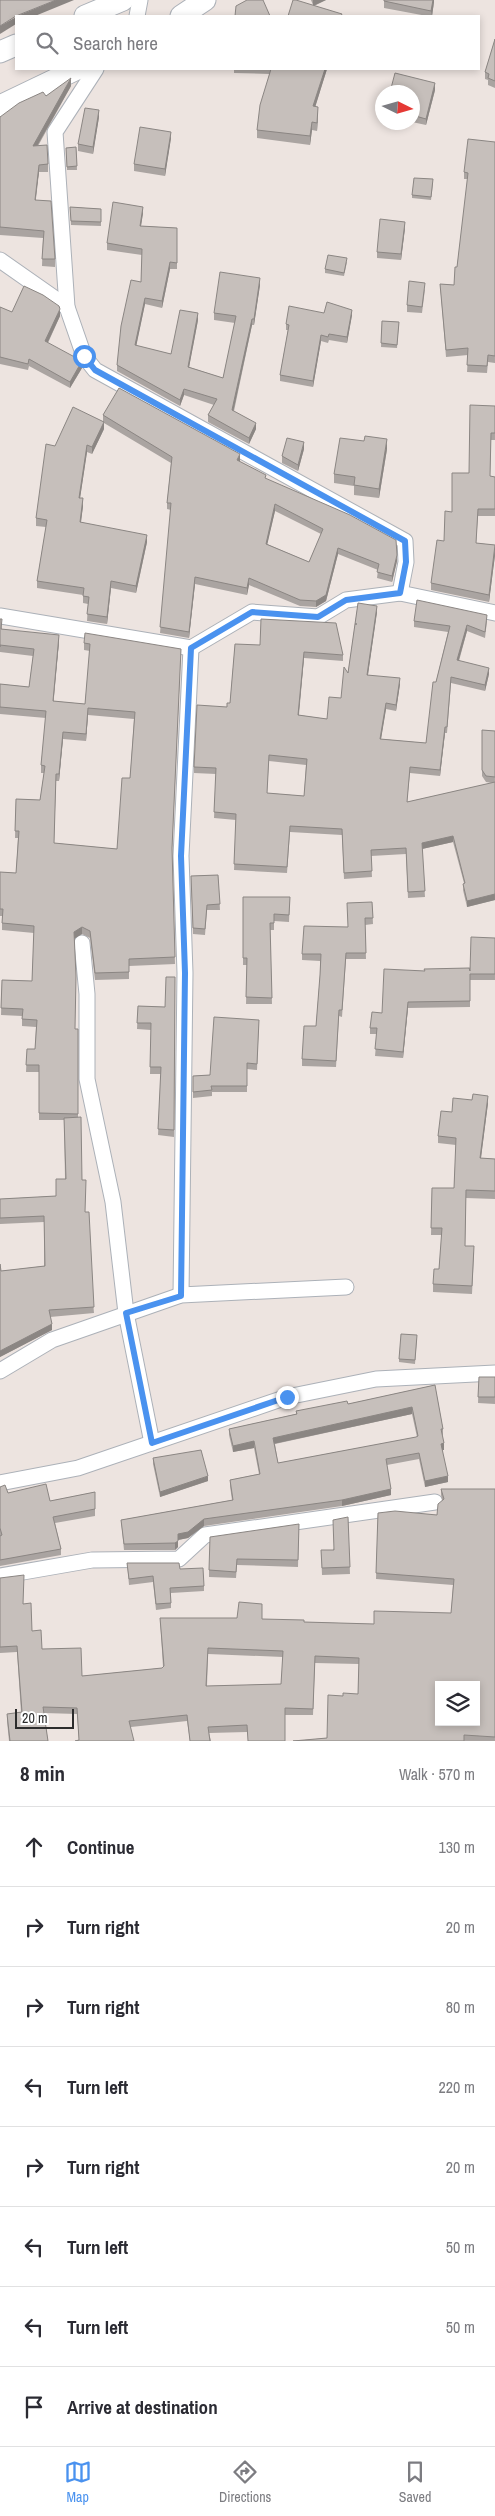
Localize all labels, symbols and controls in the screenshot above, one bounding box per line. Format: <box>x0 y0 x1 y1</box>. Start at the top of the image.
search box <box>15 15 480 70</box>
icon: search <box>33 29 61 57</box>
text: Search here <box>73 30 158 56</box>
north arrow <box>375 85 420 130</box>
route start <box>73 345 96 368</box>
route end <box>276 1386 299 1409</box>
map controls <box>435 1681 480 1726</box>
button: layers <box>435 1681 480 1726</box>
scale bar <box>15 1706 74 1729</box>
text: 20 m <box>22 1709 48 1727</box>
text: 8 min <box>20 1759 65 1788</box>
text: Walk · 570 m <box>399 1763 475 1785</box>
icon: ahead <box>20 1833 48 1861</box>
text: Continue <box>67 1834 135 1860</box>
text: 130 m <box>439 1836 475 1858</box>
icon: right <box>20 1913 48 1941</box>
text: Turn right <box>67 1914 139 1940</box>
text: 20 m <box>446 1916 475 1938</box>
icon: right <box>20 1993 48 2021</box>
text: Turn right <box>67 1994 139 2020</box>
text: 80 m <box>446 1996 475 2018</box>
icon: left <box>20 2073 48 2101</box>
text: Turn left <box>67 2074 128 2100</box>
text: 220 m <box>439 2076 475 2098</box>
icon: right <box>20 2153 48 2181</box>
text: Turn right <box>67 2154 139 2180</box>
text: 20 m <box>446 2156 475 2178</box>
icon: left <box>20 2233 48 2261</box>
text: Turn left <box>67 2234 128 2260</box>
text: 50 m <box>446 2236 475 2258</box>
icon: left <box>20 2313 48 2341</box>
text: Turn left <box>67 2314 128 2340</box>
text: 50 m <box>446 2316 475 2338</box>
icon: arrive <box>20 2393 48 2421</box>
text: Arrive at destination <box>67 2394 218 2420</box>
tab: Map <box>64 2458 92 2506</box>
tab: Directions <box>219 2458 271 2506</box>
tab: Saved <box>399 2458 431 2506</box>

